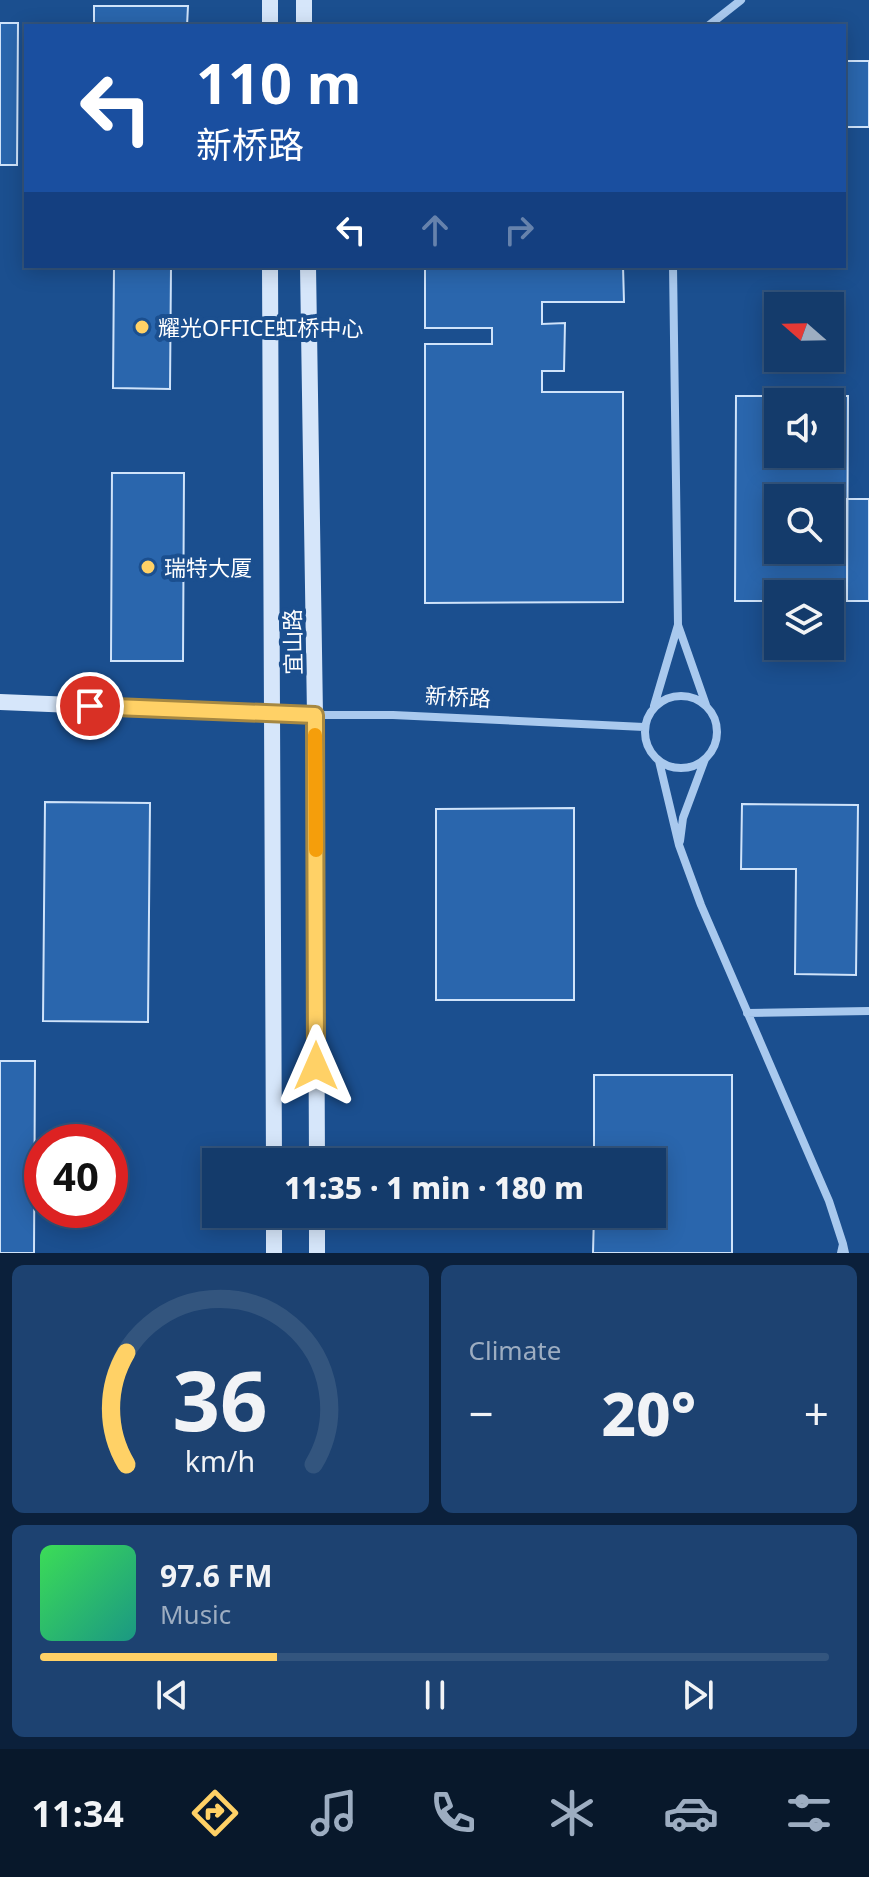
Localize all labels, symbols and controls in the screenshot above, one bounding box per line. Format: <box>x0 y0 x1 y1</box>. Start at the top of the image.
text: 110 m <box>196 44 361 120</box>
icon: left <box>64 56 168 160</box>
text: 新桥路 <box>196 120 304 169</box>
icon: left <box>329 208 373 252</box>
icon: ahead <box>413 208 457 252</box>
icon: right <box>497 208 541 252</box>
north arrow <box>764 292 844 372</box>
map controls <box>764 292 844 660</box>
place label: 耀光OFFICE虹桥中心 <box>158 312 364 342</box>
marker: 耀光OFFICE虹桥中心 <box>133 318 151 336</box>
button: sound <box>764 388 844 468</box>
button: search <box>764 484 844 564</box>
place label: 瑞特大厦 <box>164 552 252 582</box>
marker: 瑞特大厦 <box>139 558 157 576</box>
button: layers <box>764 580 844 660</box>
street label: 宜山路 <box>276 609 308 675</box>
pin <box>56 672 124 740</box>
street label: 新桥路 <box>424 679 492 713</box>
icon: arrive <box>68 684 112 728</box>
position arrow <box>274 1024 358 1108</box>
speed limit sign: 40 <box>24 1124 128 1228</box>
text: 11:35 · 1 min · 180 m <box>284 1167 584 1208</box>
text: Climate <box>469 1332 561 1368</box>
text: 36 <box>173 1342 268 1455</box>
text: 20° <box>601 1372 696 1454</box>
text: − <box>469 1383 494 1443</box>
text: + <box>804 1383 829 1443</box>
text: km/h <box>185 1441 255 1480</box>
text: 97.6 FM <box>160 1555 272 1596</box>
text: Music <box>160 1596 231 1632</box>
icon: previous <box>150 1673 194 1717</box>
icon: pause <box>413 1673 457 1717</box>
icon: next <box>676 1673 720 1717</box>
icon: directions <box>187 1785 243 1841</box>
icon: music <box>306 1785 362 1841</box>
icon: phone <box>425 1785 481 1841</box>
icon: climate <box>544 1785 600 1841</box>
icon: car <box>663 1785 719 1841</box>
icon: filters <box>781 1785 837 1841</box>
text: 11:34 <box>31 1789 124 1838</box>

